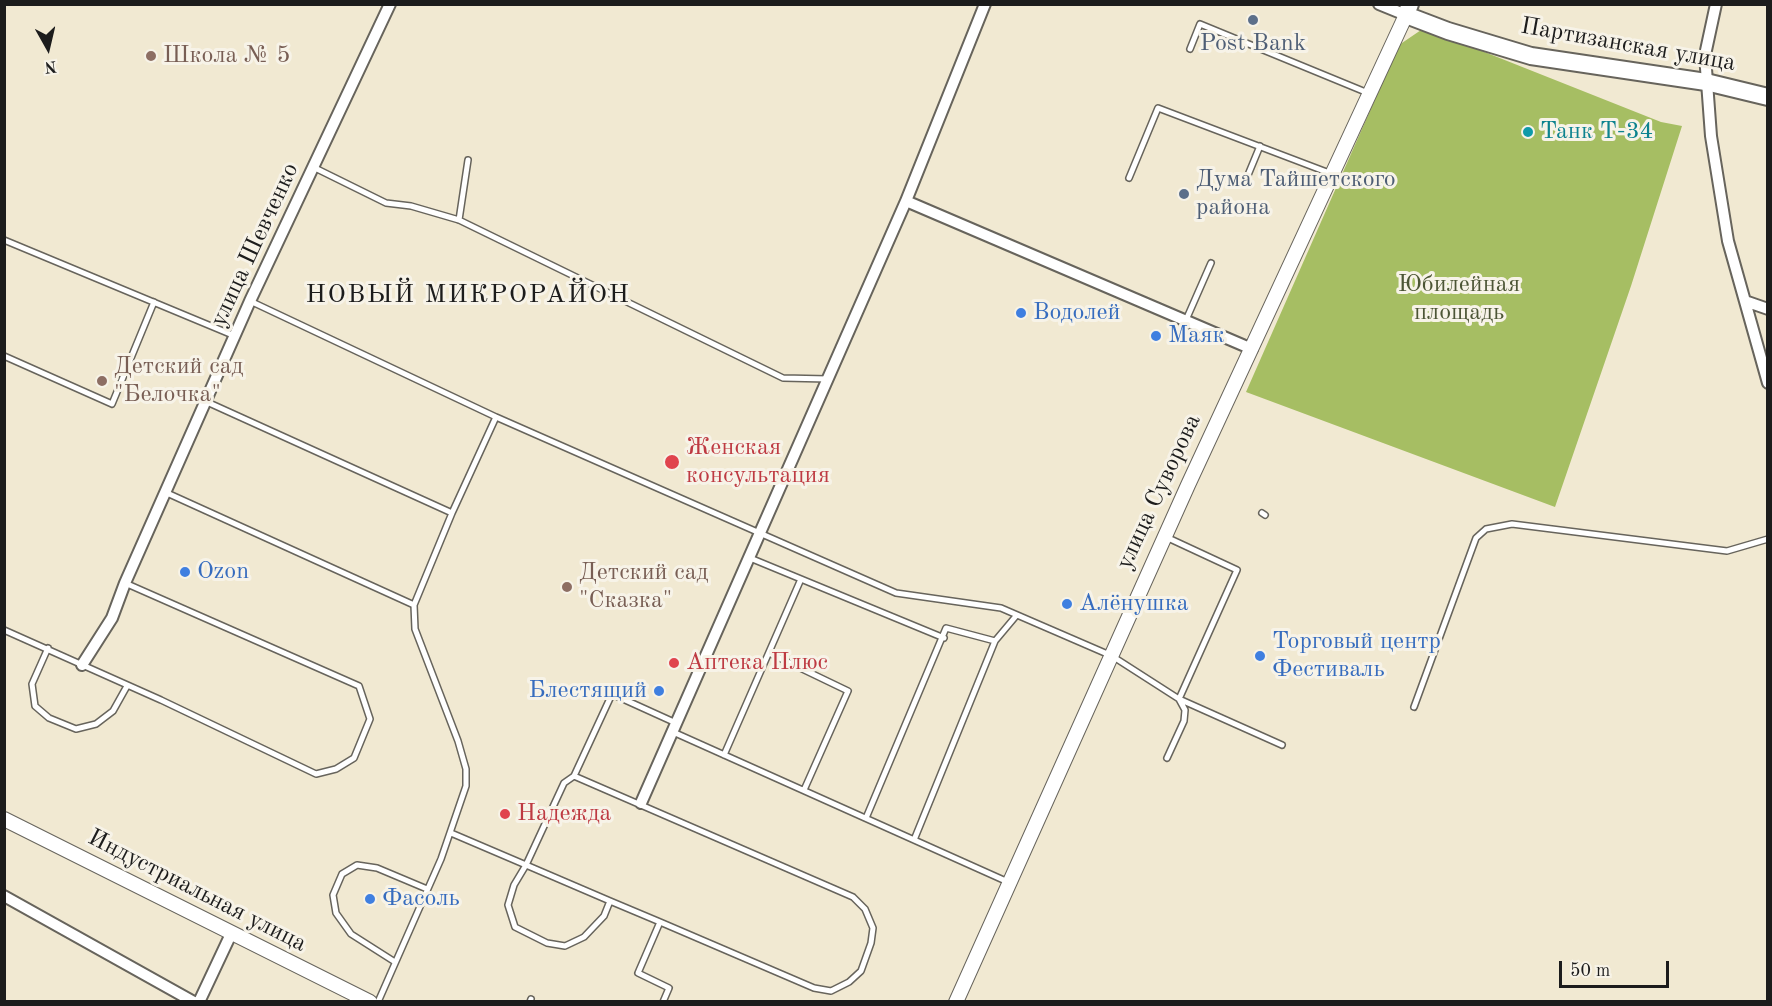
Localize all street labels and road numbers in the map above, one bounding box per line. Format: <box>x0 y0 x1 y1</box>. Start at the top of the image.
street label: Партизанская улица <box>1518 12 1738 78</box>
street label: улица Шевченко <box>204 159 306 331</box>
street label: улица Суворова <box>1110 410 1208 574</box>
street label: Индустриальная улица <box>83 823 311 959</box>

